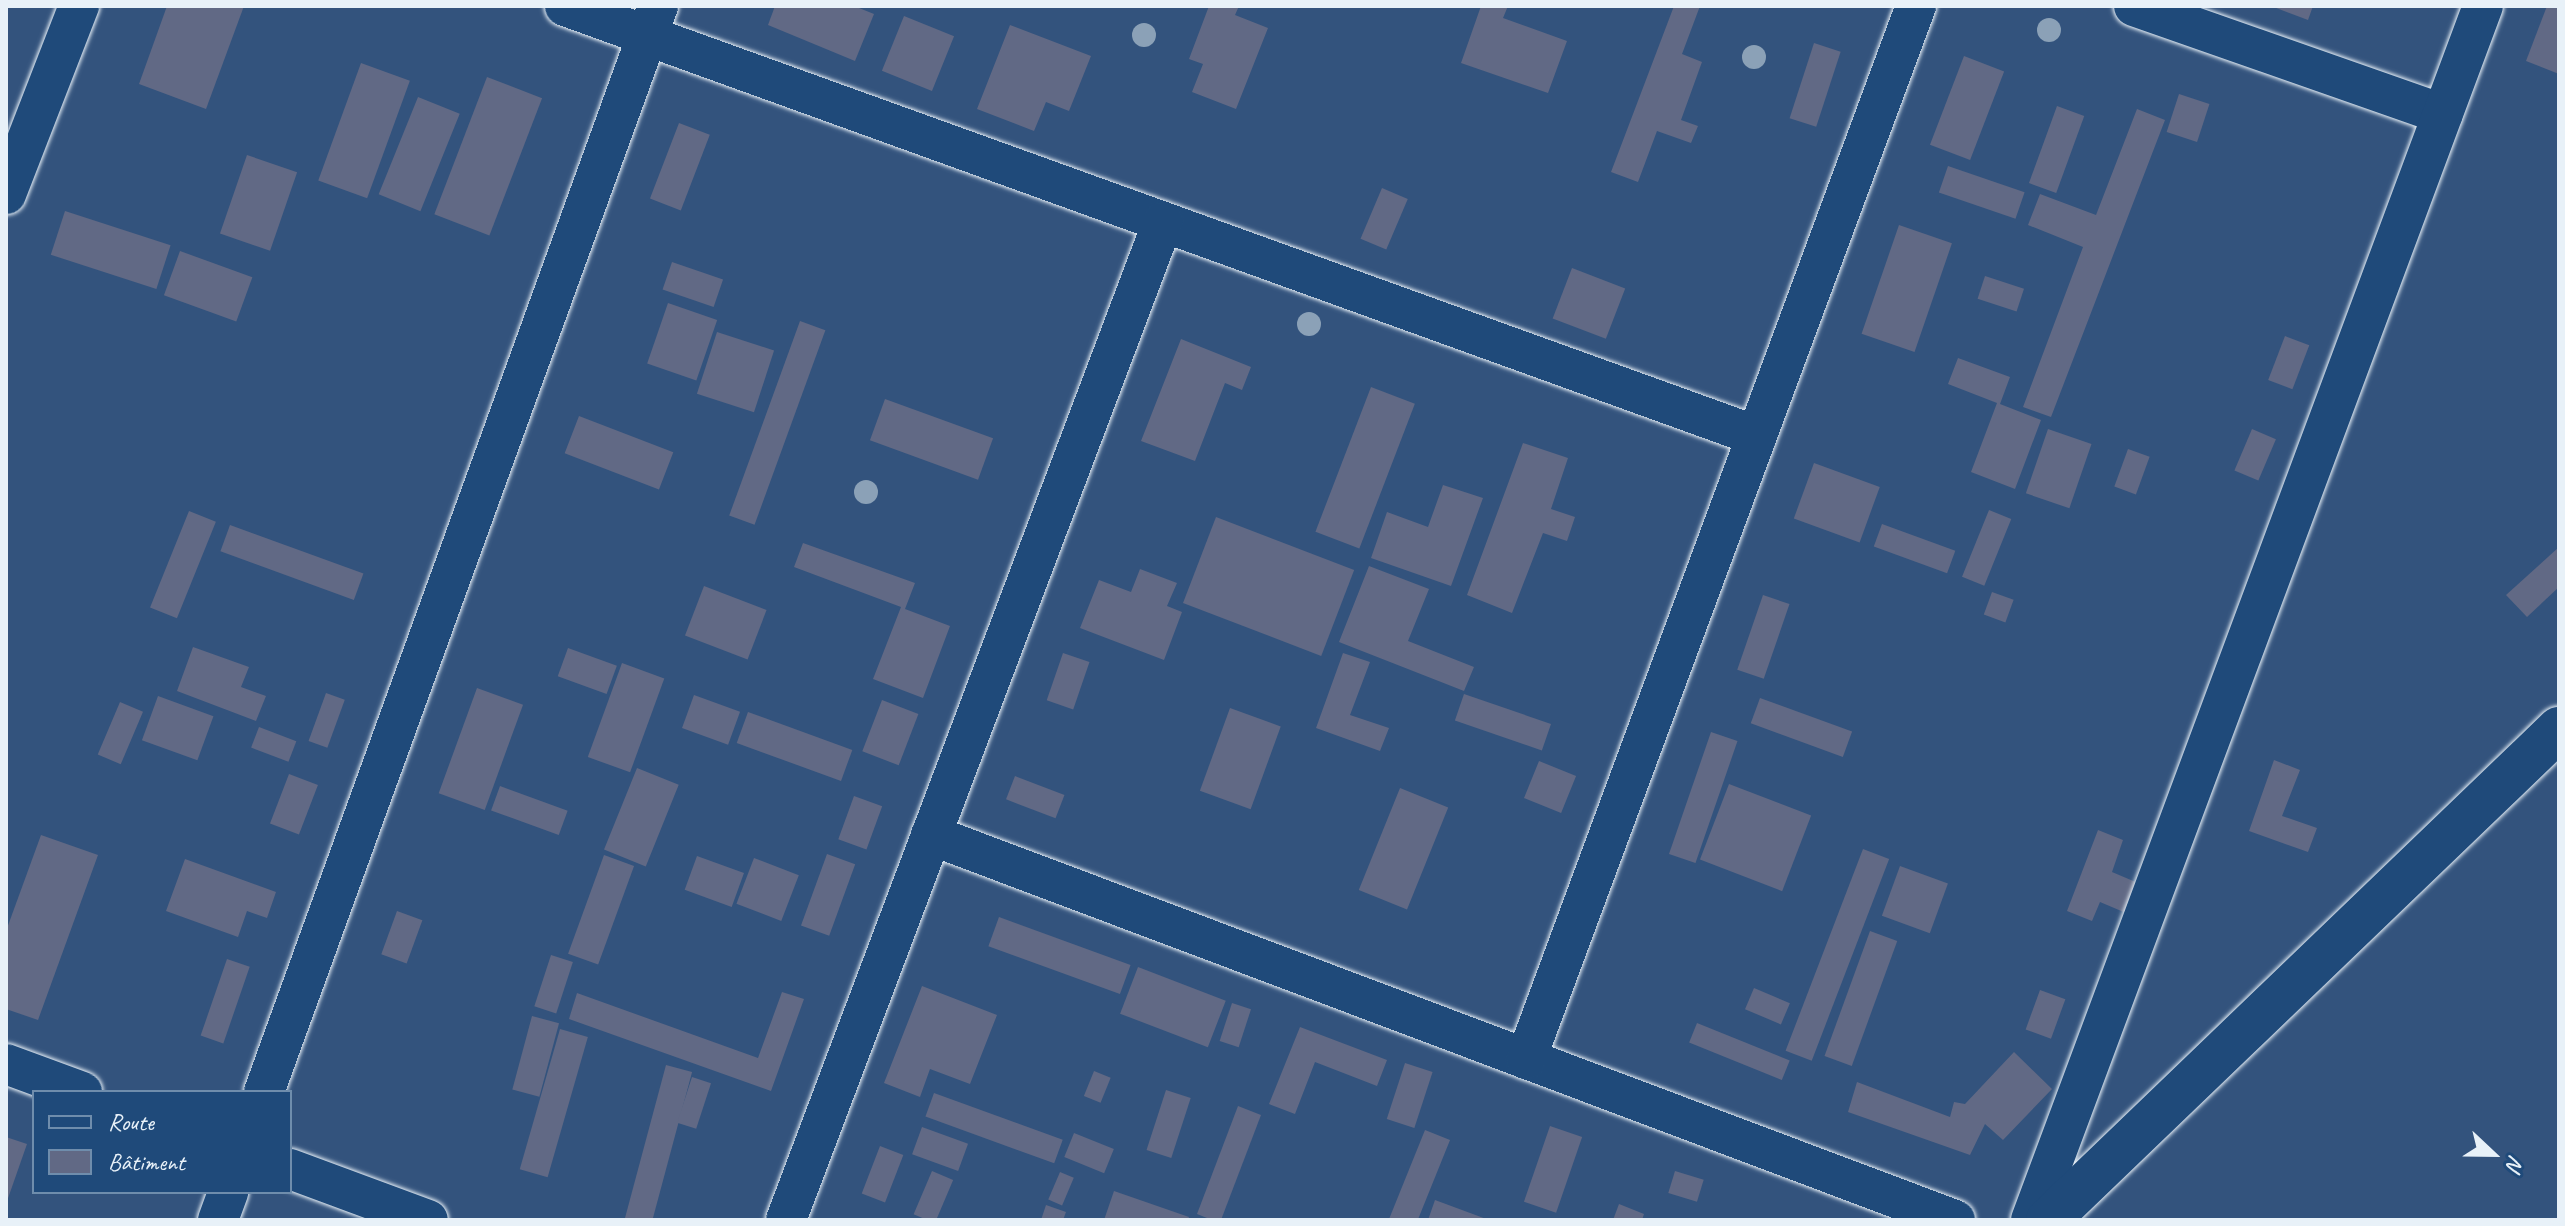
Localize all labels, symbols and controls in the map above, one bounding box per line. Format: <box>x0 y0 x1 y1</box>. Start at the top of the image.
legend <box>32 1090 292 1194</box>
text: Route <box>108 1107 154 1137</box>
north arrow <box>2453 1114 2533 1194</box>
text: Bâtiment <box>108 1147 185 1177</box>
text: N <box>2500 1151 2531 1175</box>

